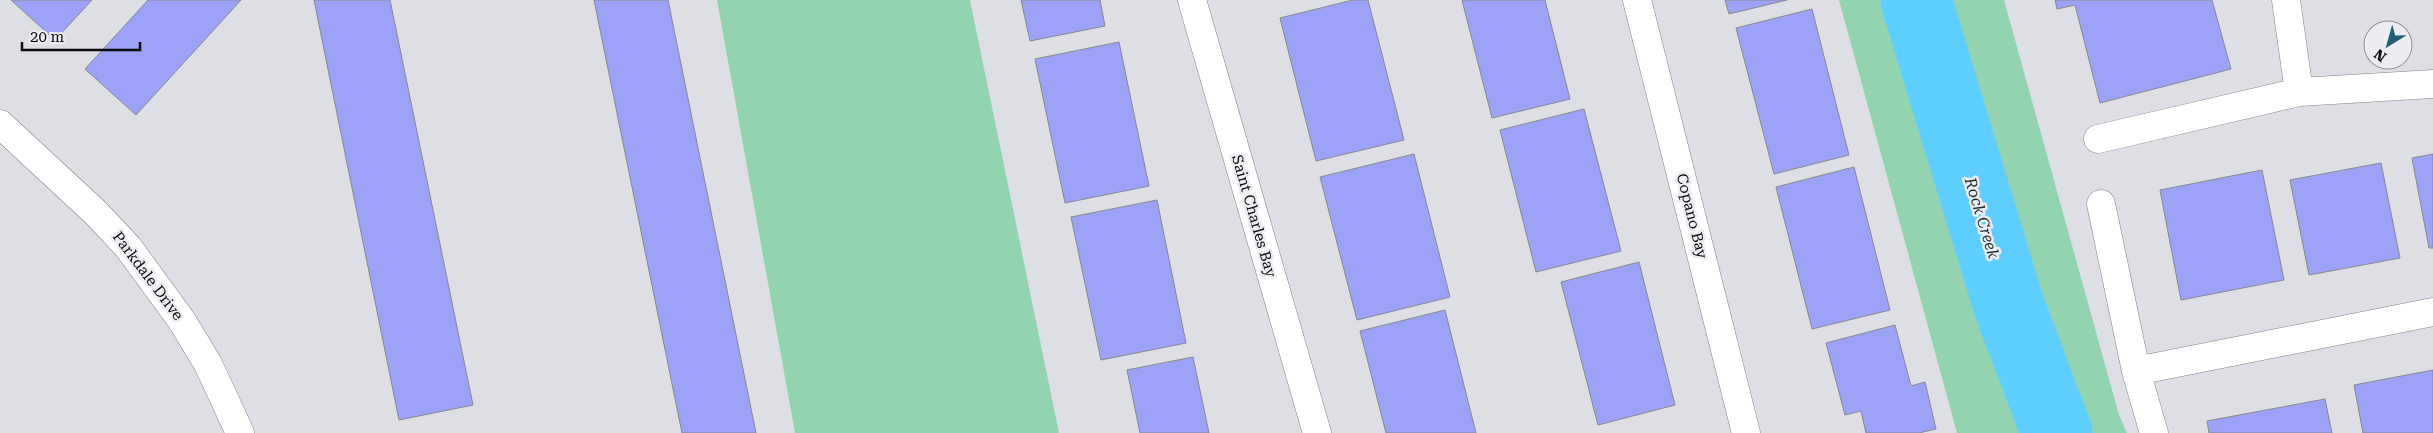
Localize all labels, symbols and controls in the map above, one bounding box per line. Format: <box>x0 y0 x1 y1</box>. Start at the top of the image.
scale bar <box>22 20 140 52</box>
north arrow <box>2363 20 2413 70</box>
text: 20 m <box>30 28 65 46</box>
text: N <box>2371 46 2389 65</box>
street label: Saint Charles Bay <box>1228 153 1280 279</box>
street label: Copano Bay <box>1673 172 1711 261</box>
water label: Rock Creek <box>1960 174 2003 261</box>
street label: Parkdale Drive <box>109 228 187 324</box>

